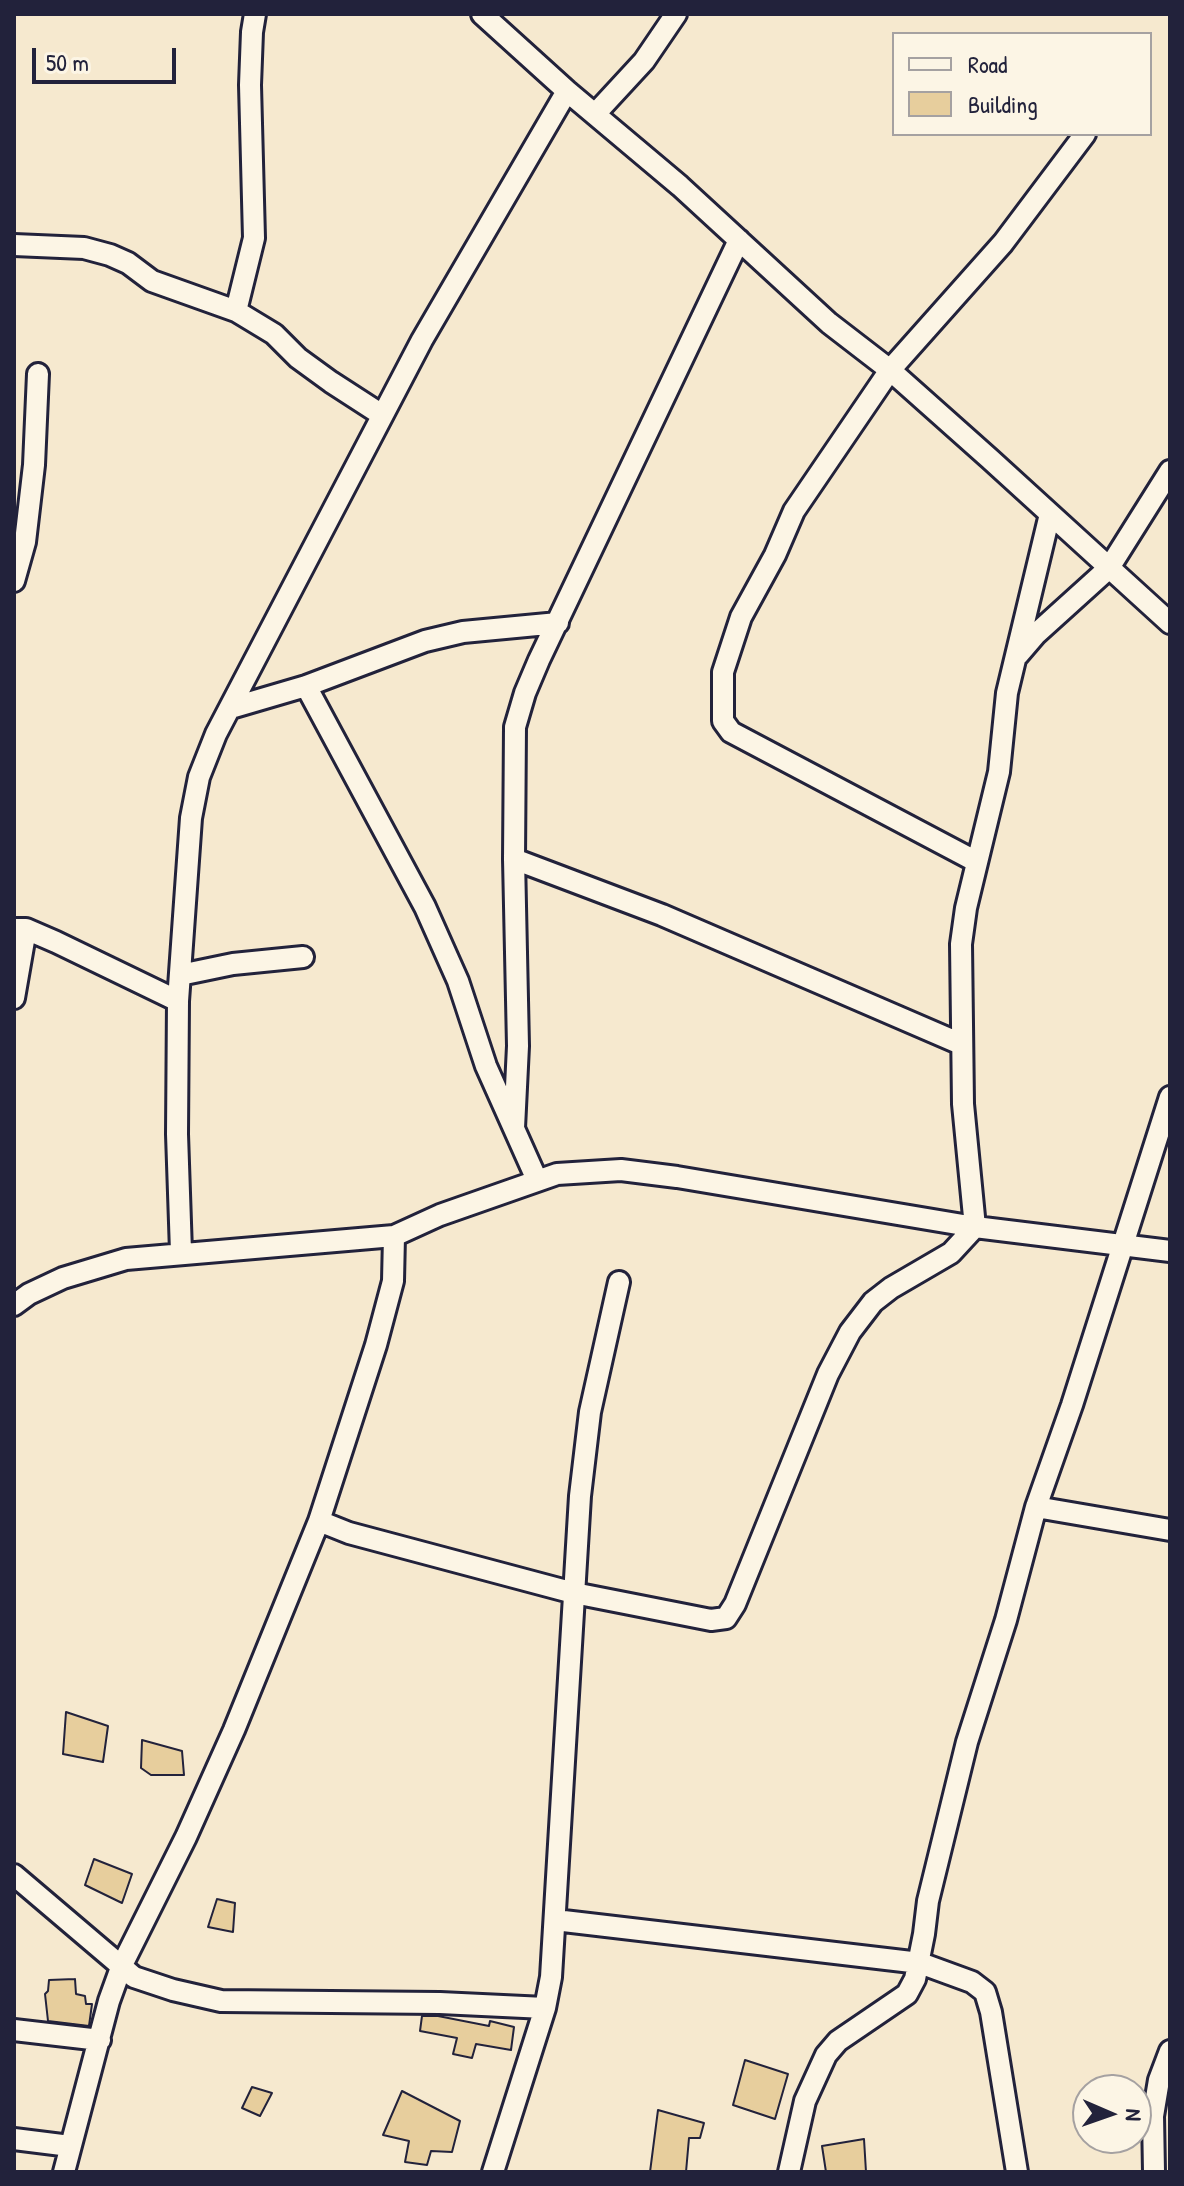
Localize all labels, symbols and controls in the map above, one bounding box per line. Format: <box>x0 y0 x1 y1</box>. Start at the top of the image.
scale bar <box>36 32 180 82</box>
legend <box>892 32 1152 136</box>
text: 50 m <box>46 46 89 78</box>
text: Road <box>968 48 1007 80</box>
text: Building <box>968 88 1038 120</box>
north arrow <box>1072 2074 1152 2154</box>
text: N <box>1119 2108 1149 2121</box>

